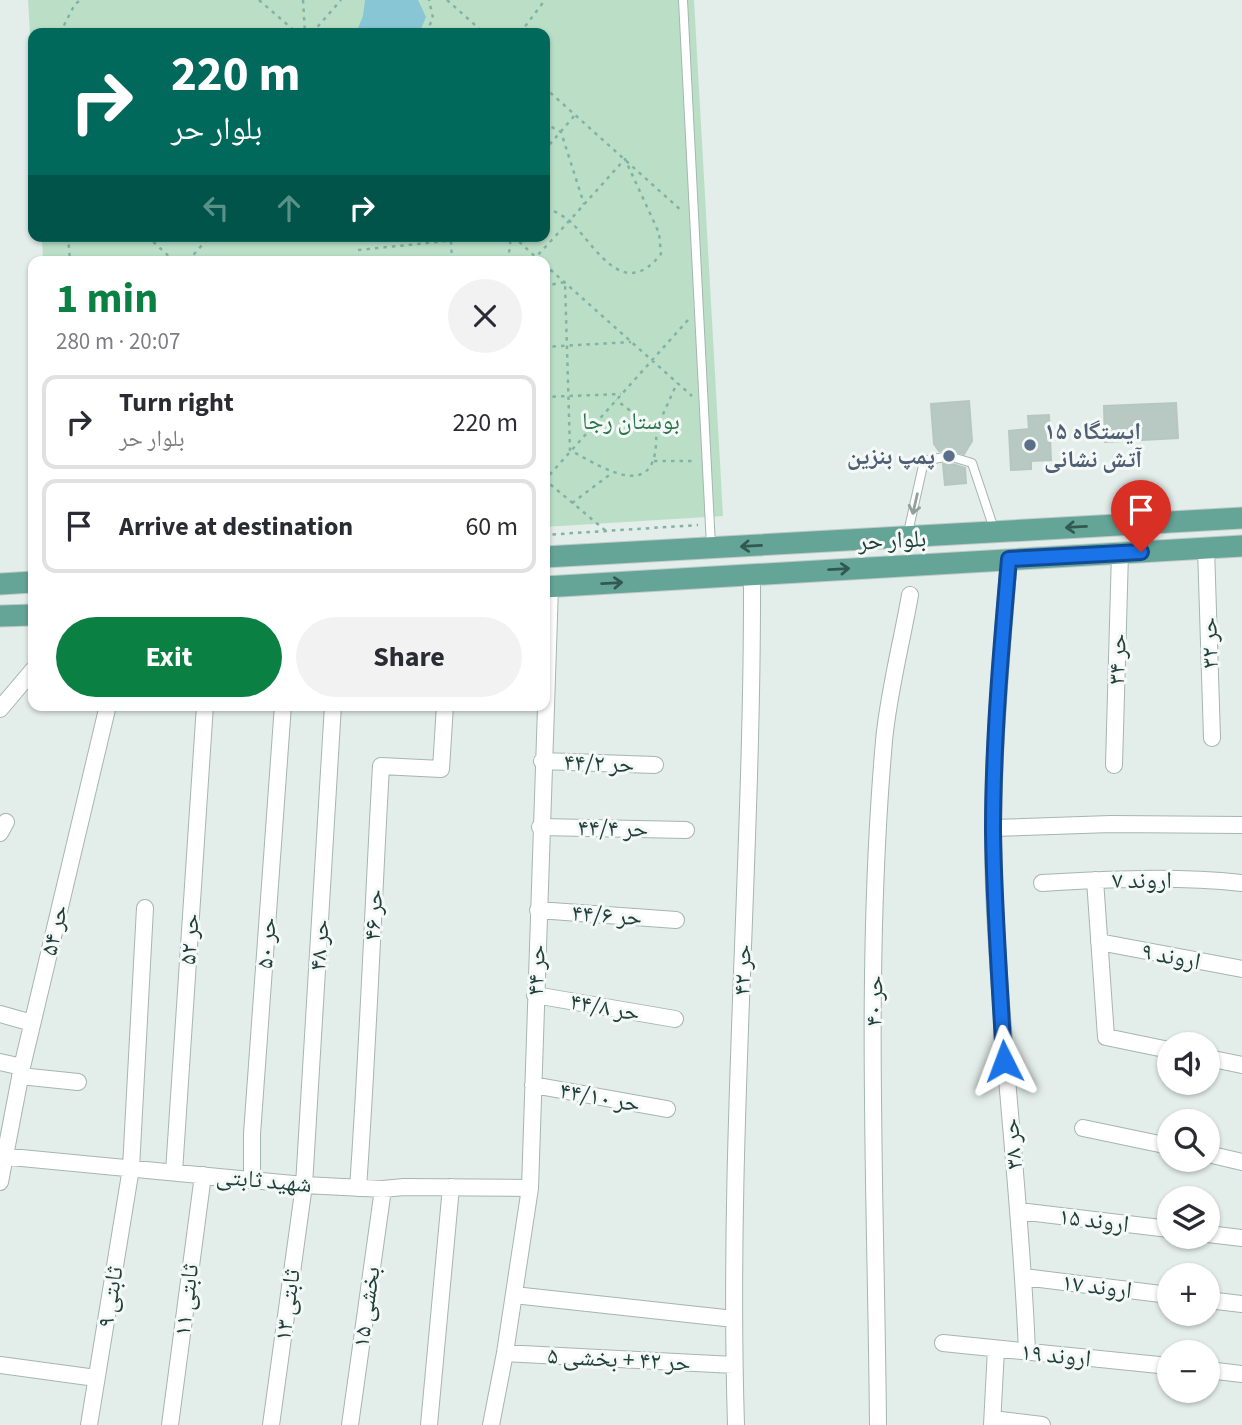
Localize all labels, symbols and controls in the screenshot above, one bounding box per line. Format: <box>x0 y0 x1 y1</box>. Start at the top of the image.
text: 220 m <box>171 40 300 110</box>
icon: right <box>56 56 147 147</box>
text: بلوار حر <box>171 106 262 152</box>
icon: left <box>197 189 235 227</box>
icon: ahead <box>270 189 308 227</box>
icon: right <box>343 189 381 227</box>
text: 1 min <box>56 269 158 329</box>
button: close <box>448 279 522 353</box>
text: 280 m · 20:07 <box>56 325 180 358</box>
text: Turn right <box>119 384 234 421</box>
icon: right <box>60 403 98 441</box>
text: 220 m <box>452 404 518 441</box>
park label: بوستان رجا <box>582 404 680 439</box>
place label: ایستگاه ۱۵ آتش نشانی <box>1044 414 1142 477</box>
text: بلوار حر <box>119 422 185 455</box>
marker: ایستگاه ۱۵ آتش نشانی <box>1022 437 1038 453</box>
place label: پمپ بنزین <box>847 439 935 474</box>
marker: پمپ بنزین <box>941 448 957 464</box>
pin <box>1111 480 1171 552</box>
icon: arrive <box>1122 491 1160 529</box>
one-way arrow <box>907 492 921 515</box>
icon: arrive <box>60 507 98 545</box>
text: Arrive at destination <box>119 508 353 545</box>
text: 60 m <box>465 508 518 545</box>
street label: بلوار حر <box>856 521 927 560</box>
one-way arrow <box>1065 521 1088 534</box>
one-way arrow <box>740 540 763 553</box>
one-way arrow <box>828 563 851 576</box>
one-way arrow <box>601 576 623 589</box>
button: Exit <box>56 617 282 697</box>
button: Share <box>296 617 522 697</box>
street label: حر ۳۲ <box>1191 617 1228 669</box>
street label: حر ۳۴ <box>1099 633 1136 685</box>
street label: حر ۴۴/۲ <box>563 745 635 782</box>
street label: حر ۴۴/۴ <box>577 810 649 847</box>
street label: اروند ۷ <box>1112 863 1172 898</box>
street label: حر ۴۶ <box>355 888 392 942</box>
street label: حر ۴۴/۶ <box>571 896 643 935</box>
street label: حر ۵۴ <box>32 901 77 959</box>
street label: حر ۵۲ <box>170 912 209 966</box>
street label: حر ۵۰ <box>247 916 286 970</box>
street label: حر ۴۸ <box>300 918 339 972</box>
street label: اروند ۹ <box>1138 934 1204 979</box>
street label: حر ۴۴ <box>518 944 555 996</box>
street label: حر ۴۲ <box>725 944 760 996</box>
street label: حر ۴۰ <box>857 975 892 1027</box>
street label: حر ۴۴/۸ <box>567 984 643 1031</box>
position arrow <box>967 1024 1041 1098</box>
map controls <box>1157 1032 1220 1403</box>
button: sound <box>1157 1032 1220 1095</box>
street label: حر ۴۴/۱۰ <box>557 1073 643 1122</box>
button: search <box>1157 1109 1220 1172</box>
street label: حر ۳۸ <box>993 1117 1032 1171</box>
street label: شهید ثابتی <box>215 1159 313 1202</box>
button: layers <box>1157 1186 1220 1249</box>
street label: اروند ۱۵ <box>1057 1199 1131 1242</box>
street label: ثابتی ۱۱ <box>165 1262 208 1338</box>
button: + <box>1157 1263 1220 1326</box>
street label: ثابتی ۹ <box>88 1264 133 1330</box>
street label: بخشی ۱۵ <box>344 1264 389 1350</box>
street label: اروند ۱۷ <box>1060 1265 1134 1308</box>
street label: ثابتی ۱۳ <box>265 1266 310 1343</box>
street label: اروند ۱۹ <box>1019 1334 1093 1377</box>
street label: حر ۴۲ + بخشی ۵ <box>546 1338 692 1381</box>
button: − <box>1157 1340 1220 1403</box>

